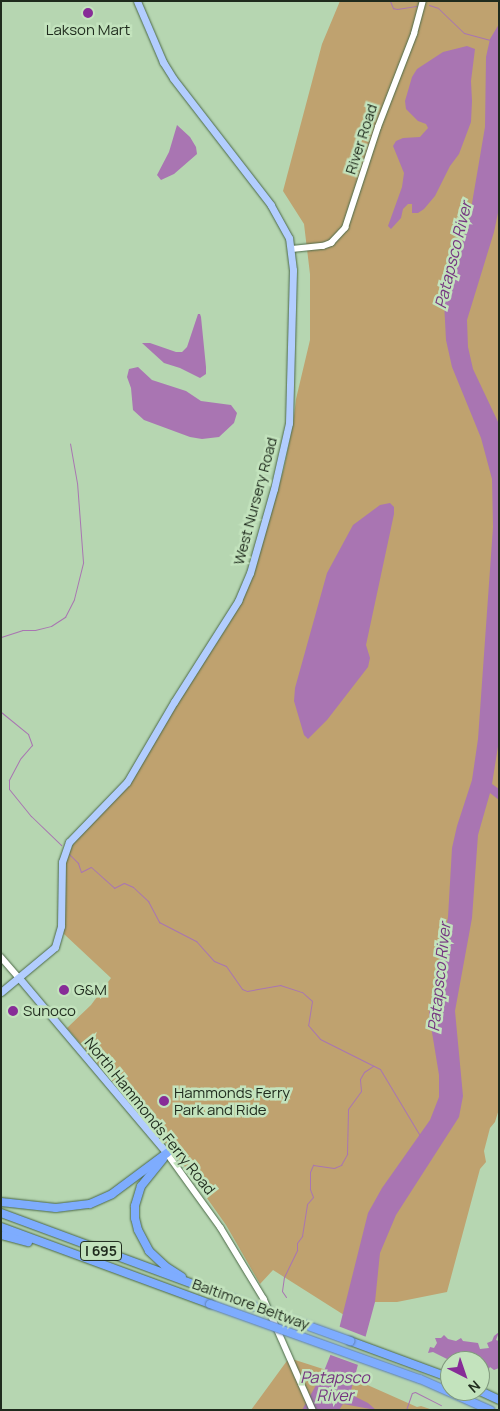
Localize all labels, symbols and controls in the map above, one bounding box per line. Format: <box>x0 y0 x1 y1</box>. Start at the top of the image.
marker: Lakson Mart <box>82 7 94 19</box>
place label: Lakson Mart <box>46 21 130 39</box>
street label: River Road <box>341 102 381 176</box>
water label: Patapsco River <box>430 200 476 310</box>
street label: West Nursery Road <box>229 435 281 567</box>
water label: Patapsco River <box>424 922 454 1032</box>
place label: G&M <box>74 981 107 999</box>
marker: G&M <box>58 984 70 996</box>
place label: Sunoco <box>23 1002 76 1020</box>
marker: Sunoco <box>7 1005 19 1017</box>
street label: North Hammonds Ferry Road <box>81 1034 219 1198</box>
place label: Hammonds Ferry Park and Ride <box>174 1083 290 1118</box>
marker: Hammonds Ferry Park and Ride <box>158 1095 170 1107</box>
road number: I 695 <box>80 1240 122 1262</box>
street label: Baltimore Beltway <box>190 1274 312 1334</box>
north arrow <box>440 1351 490 1401</box>
water label: Patapsco River <box>300 1367 370 1405</box>
text: N <box>464 1376 485 1397</box>

